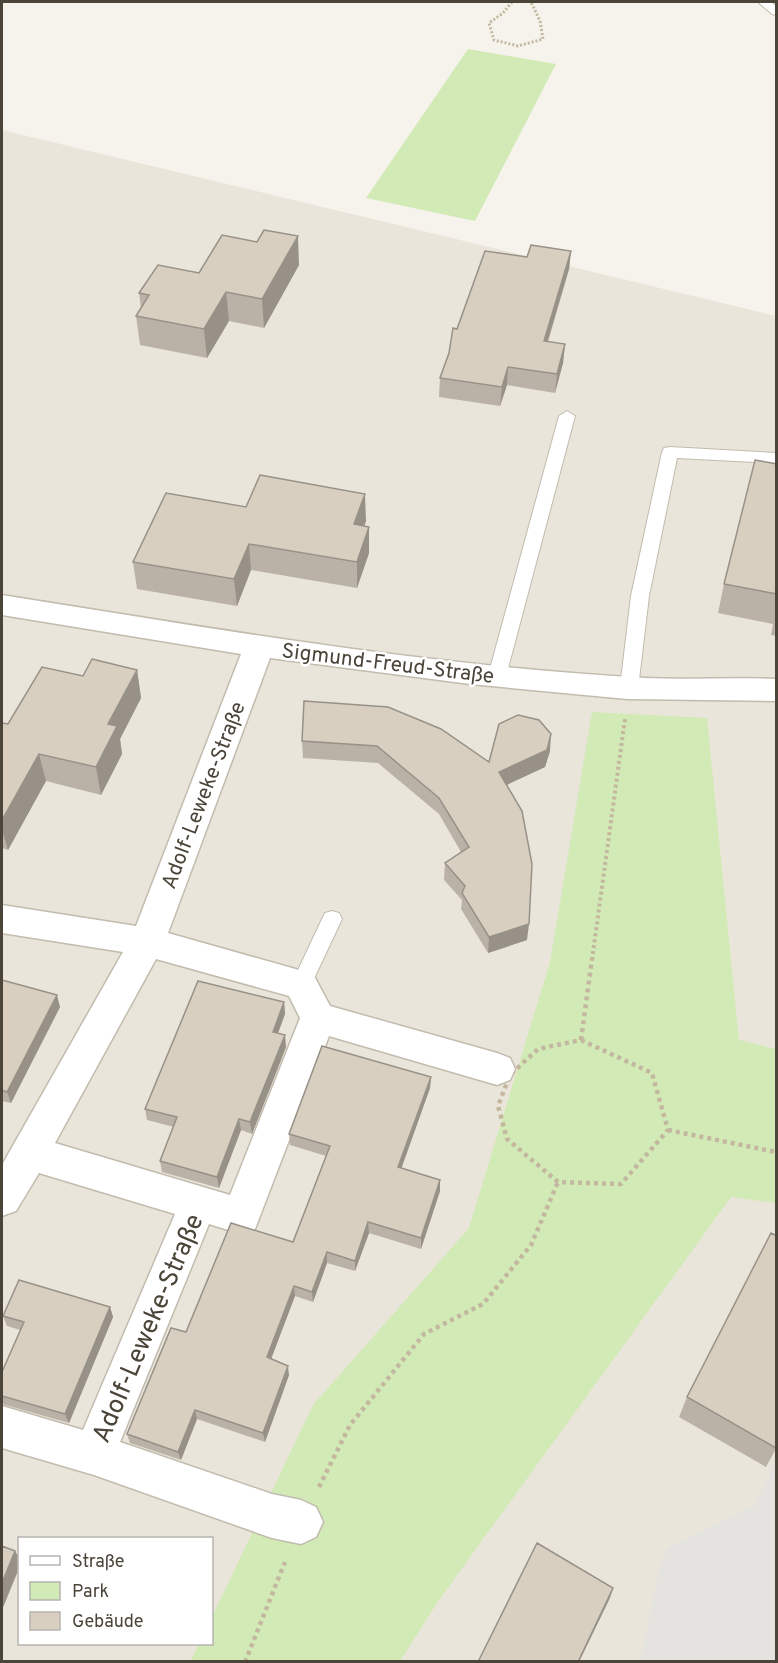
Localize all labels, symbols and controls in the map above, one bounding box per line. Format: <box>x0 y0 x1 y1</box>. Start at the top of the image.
street label: Sigmund-Freud-Straße <box>280 638 496 691</box>
street label: Adolf-Leweke-Straße <box>156 698 253 893</box>
street label: Adolf-Leweke-Straße <box>86 1209 212 1449</box>
legend <box>18 1537 213 1645</box>
text: Straße <box>72 1551 124 1574</box>
text: Park <box>72 1581 109 1604</box>
text: Gebäude <box>72 1611 144 1634</box>

